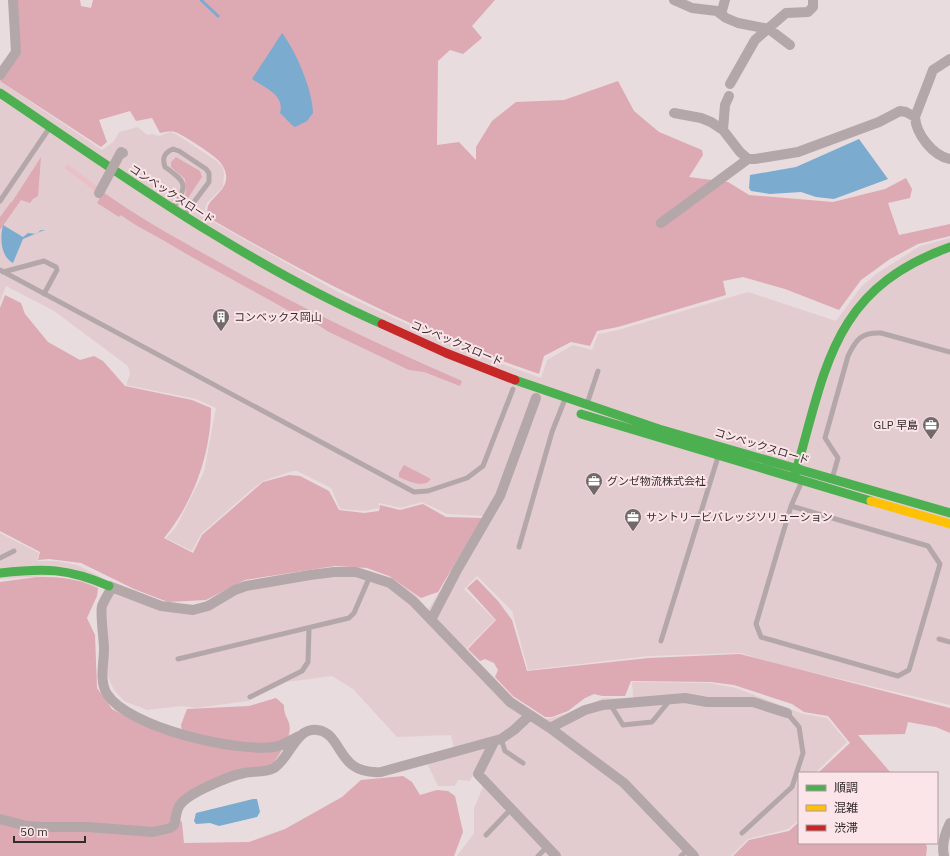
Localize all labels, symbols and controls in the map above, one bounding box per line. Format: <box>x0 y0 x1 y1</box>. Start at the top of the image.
street label: コンベックスロード <box>127 161 217 227</box>
building icon: コンベックス岡山 <box>211 307 231 332</box>
place label: コンベックス岡山 <box>234 310 322 324</box>
street label: コンベックスロード <box>409 317 505 369</box>
office icon: GLP 早島 <box>921 415 941 440</box>
place label: GLP 早島 <box>874 418 918 432</box>
street label: コンベックスロード <box>713 425 811 467</box>
office icon: グンゼ物流株式会社 <box>584 471 604 496</box>
place label: グンゼ物流株式会社 <box>607 474 706 488</box>
office icon: サントリービバレッジソリューション <box>623 507 643 532</box>
place label: サントリービバレッジソリューション <box>646 510 833 524</box>
legend <box>798 772 938 844</box>
text: 順調 <box>834 780 858 795</box>
text: 混雑 <box>834 800 858 815</box>
scale bar <box>14 818 85 844</box>
text: 渋滞 <box>834 820 858 835</box>
text: 50 m <box>20 824 48 839</box>

